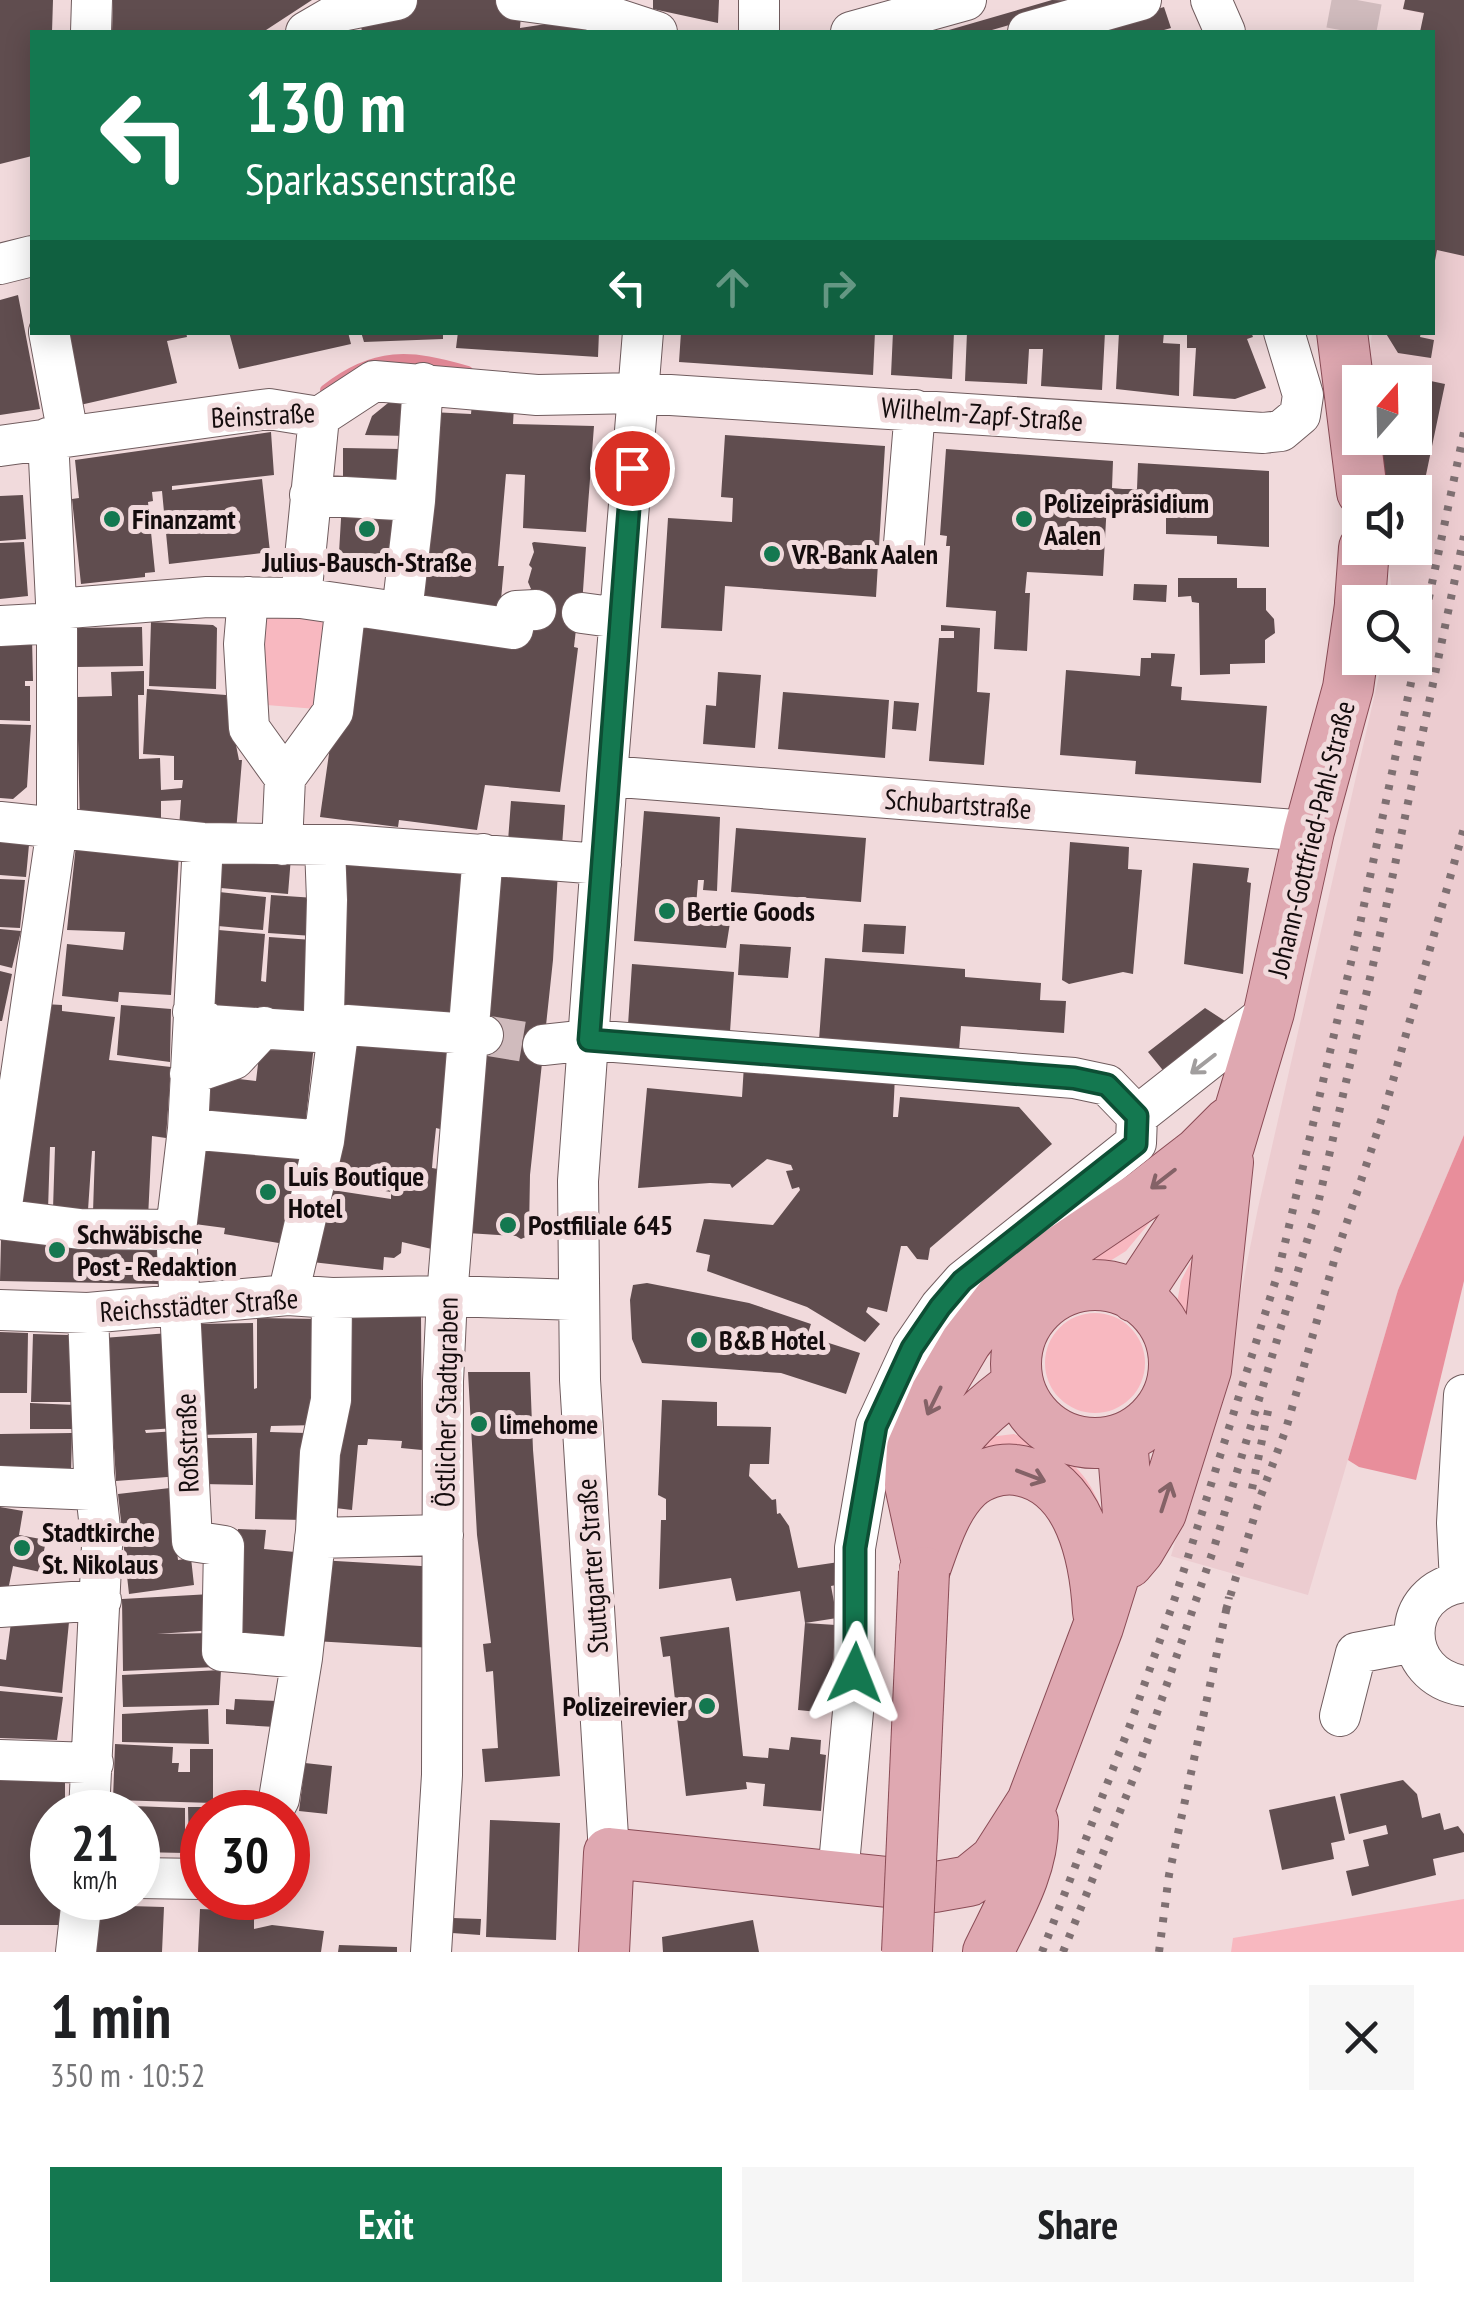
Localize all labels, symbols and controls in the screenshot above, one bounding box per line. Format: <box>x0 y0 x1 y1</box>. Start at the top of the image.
text: 130 m <box>245 61 406 151</box>
icon: left <box>80 70 210 200</box>
text: Sparkassenstraße <box>245 149 517 207</box>
icon: left <box>600 260 655 315</box>
icon: ahead <box>705 260 760 315</box>
icon: right <box>810 260 865 315</box>
north arrow <box>1342 365 1432 455</box>
map controls <box>1342 365 1432 675</box>
street label: Wilhelm-Zapf-Straße <box>880 388 1084 439</box>
street label: Beinstraße <box>210 393 316 436</box>
pin <box>590 426 675 511</box>
icon: arrive <box>605 441 660 496</box>
button: sound <box>1342 475 1432 565</box>
place label: Polizeipräsidium Aalen <box>1043 484 1209 553</box>
place label: Finanzamt <box>132 500 236 537</box>
marker: Finanzamt <box>101 508 123 530</box>
marker: Polizeipräsidium Aalen <box>1013 508 1035 530</box>
marker: Julius-Bausch-Straße <box>356 518 378 540</box>
place label: VR-Bank Aalen <box>791 535 938 572</box>
place label: Julius-Bausch-Straße <box>261 543 472 580</box>
marker: VR-Bank Aalen <box>761 543 783 565</box>
button: search <box>1342 585 1432 675</box>
street label: Johann-Gottfried-Pahl-Straße <box>1258 697 1363 982</box>
street label: Schubartstraße <box>883 780 1033 827</box>
place label: Bertie Goods <box>687 892 815 929</box>
marker: Bertie Goods <box>656 900 678 922</box>
one-way arrow <box>1190 1053 1217 1074</box>
place label: Luis Boutique Hotel <box>288 1157 424 1226</box>
one-way arrow <box>1150 1169 1177 1190</box>
marker: Luis Boutique Hotel <box>257 1181 279 1203</box>
place label: Postfiliale 645 <box>528 1206 673 1243</box>
marker: Postfiliale 645 <box>497 1214 519 1236</box>
place label: Schwäbische Post - Redaktion <box>77 1215 237 1284</box>
marker: Schwäbische Post - Redaktion <box>46 1239 68 1261</box>
street label: Reichsstädter Straße <box>99 1279 299 1330</box>
street label: Östlicher Stadtgraben <box>425 1297 466 1507</box>
place label: B&B Hotel <box>719 1321 825 1358</box>
marker: B&B Hotel <box>688 1329 710 1351</box>
one-way arrow <box>923 1385 942 1415</box>
street label: Roßstraße <box>166 1393 207 1493</box>
place label: limehome <box>499 1405 598 1442</box>
marker: limehome <box>468 1413 490 1435</box>
one-way arrow <box>1016 1469 1046 1487</box>
street label: Stuttgarter Straße <box>567 1477 616 1655</box>
one-way arrow <box>1158 1481 1176 1513</box>
place label: Stadtkirche St. Nikolaus <box>42 1513 158 1582</box>
marker: Stadtkirche St. Nikolaus <box>11 1537 33 1559</box>
position arrow <box>803 1621 907 1725</box>
place label: Polizeirevier <box>563 1687 688 1724</box>
marker: Polizeirevier <box>696 1695 718 1717</box>
speed limit sign: 30 <box>180 1790 310 1920</box>
text: 21 <box>71 1810 119 1875</box>
text: km/h <box>73 1864 117 1896</box>
text: 1 min <box>50 1977 171 2055</box>
button: close <box>1309 1985 1414 2090</box>
text: 350 m · 10:52 <box>50 2054 205 2096</box>
button: Exit <box>50 2167 722 2282</box>
button: Share <box>742 2167 1414 2282</box>

